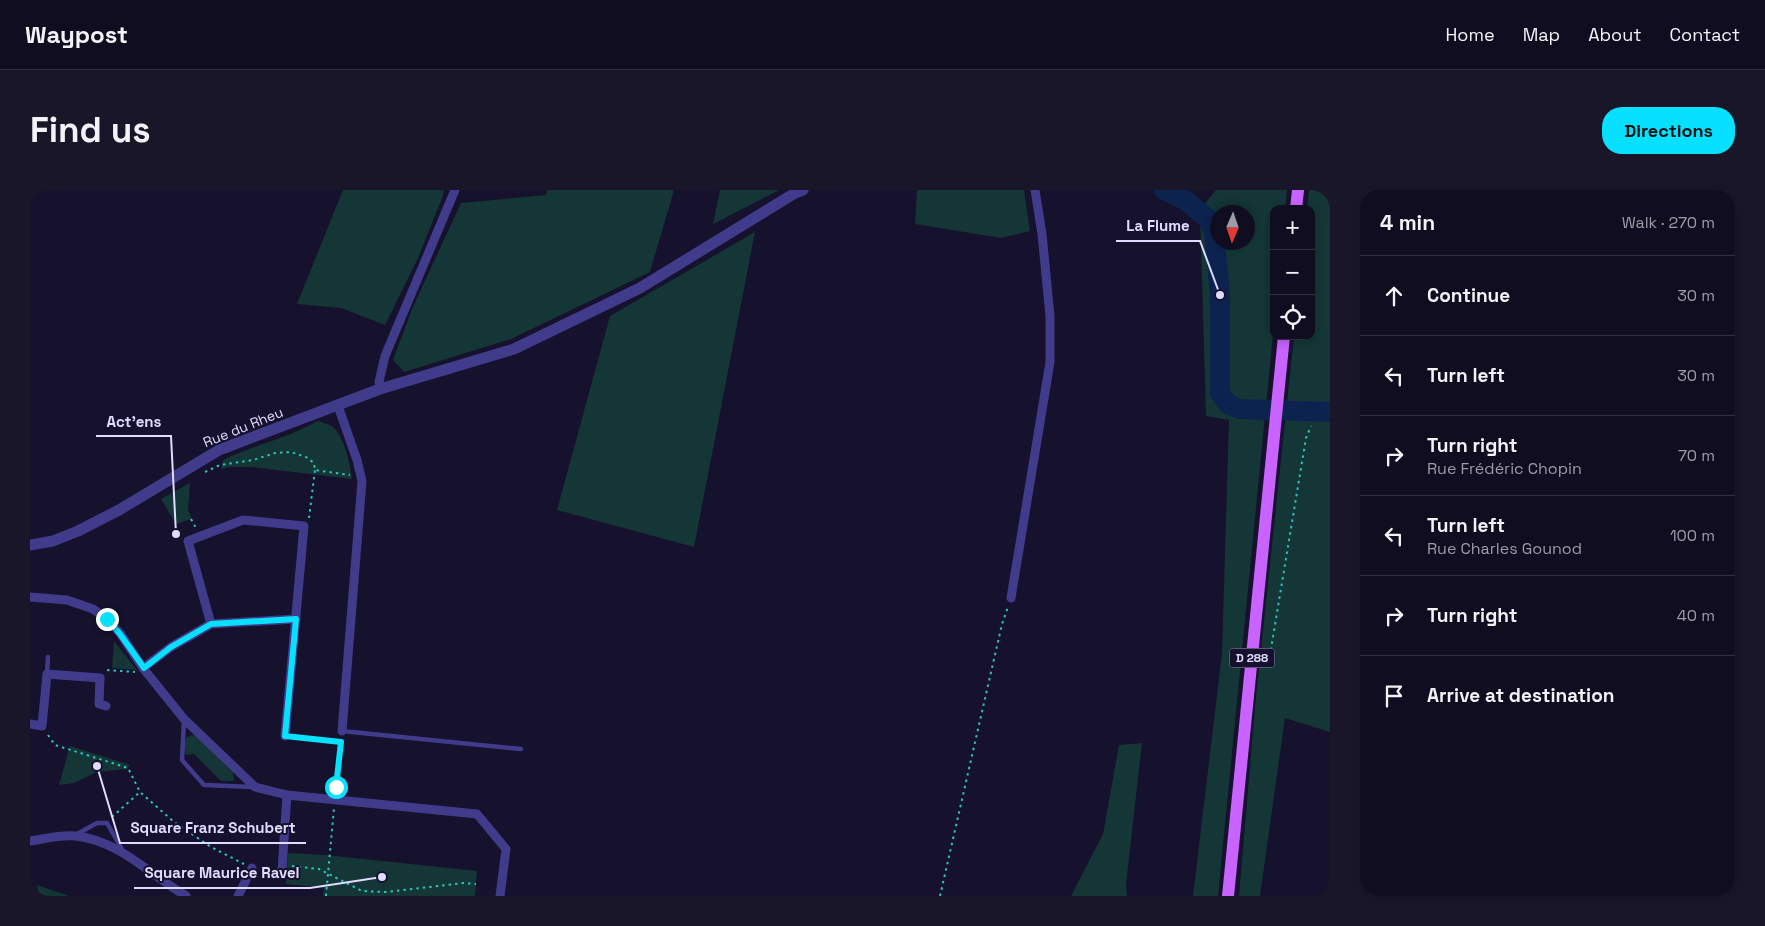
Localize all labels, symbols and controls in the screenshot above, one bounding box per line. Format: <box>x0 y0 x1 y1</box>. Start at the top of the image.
text: Waypost <box>25 19 128 50</box>
text: Home <box>1446 23 1495 46</box>
text: Map <box>1523 23 1560 46</box>
text: About <box>1588 23 1642 46</box>
text: Contact <box>1670 23 1740 46</box>
button: Directions <box>1602 107 1735 154</box>
text: Find us <box>30 108 151 152</box>
north arrow <box>1210 205 1255 250</box>
map controls <box>1270 205 1315 340</box>
button: + <box>1270 205 1315 250</box>
text: 4 min <box>1380 209 1435 236</box>
callout: La Flume <box>1116 211 1200 241</box>
text: Walk · 270 m <box>1622 212 1715 233</box>
text: La Flume <box>1126 216 1190 235</box>
button: − <box>1270 250 1315 295</box>
icon: ahead <box>1380 282 1408 310</box>
text: Continue <box>1427 283 1510 308</box>
text: 30 m <box>1677 285 1715 306</box>
button: locate <box>1270 295 1315 340</box>
icon: left <box>1380 362 1408 390</box>
text: Turn left <box>1427 363 1505 388</box>
text: 30 m <box>1677 365 1715 386</box>
street label: Rue du Rheu <box>200 403 286 451</box>
callout: Act’ens <box>96 406 171 436</box>
text: Act’ens <box>107 412 162 431</box>
text: Turn right <box>1427 433 1517 458</box>
icon: right <box>1380 442 1408 470</box>
text: 70 m <box>1678 445 1715 466</box>
text: Rue Frédéric Chopin <box>1427 458 1582 479</box>
text: Turn left <box>1427 513 1505 538</box>
icon: left <box>1380 522 1408 550</box>
text: 100 m <box>1670 525 1715 546</box>
text: Rue Charles Gounod <box>1427 538 1582 559</box>
icon: right <box>1380 602 1408 630</box>
text: Turn right <box>1427 603 1517 628</box>
text: 40 m <box>1677 605 1715 626</box>
route end <box>96 608 119 631</box>
road number: D 288 <box>1230 648 1274 668</box>
icon: arrive <box>1380 682 1408 710</box>
text: Arrive at destination <box>1427 683 1615 708</box>
route start <box>325 776 348 799</box>
callout: Square Franz Schubert <box>120 813 306 843</box>
text: Square Franz Schubert <box>130 818 296 837</box>
callout: Square Maurice Ravel <box>134 858 310 888</box>
text: Square Maurice Ravel <box>144 863 300 882</box>

